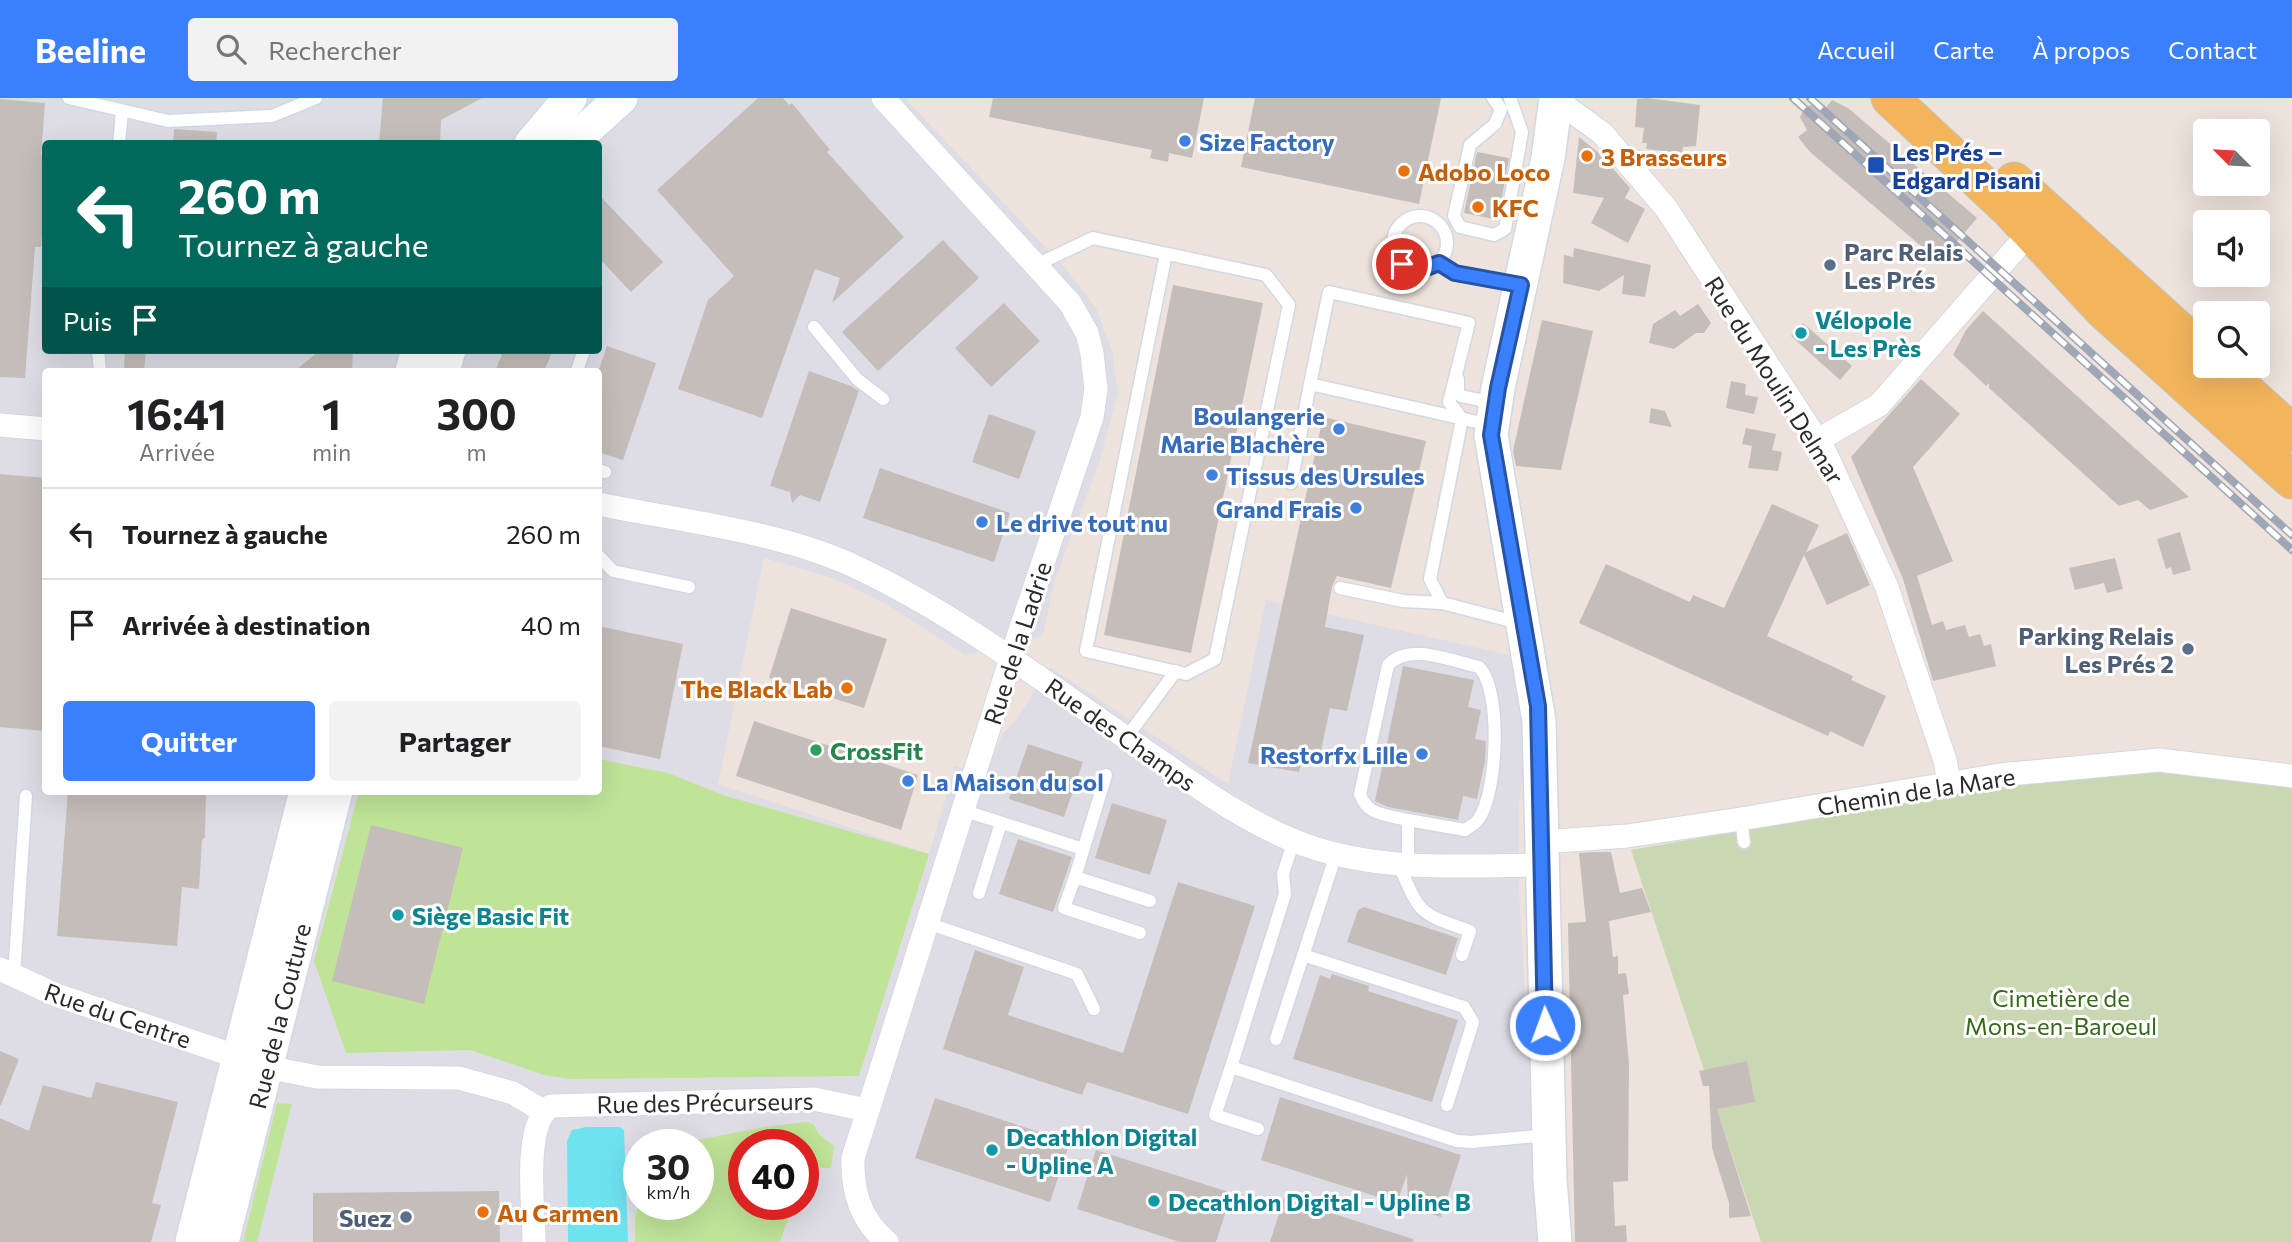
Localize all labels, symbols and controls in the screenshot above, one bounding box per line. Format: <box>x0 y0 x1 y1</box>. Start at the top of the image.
search box <box>188 18 678 81</box>
text: Beeline <box>35 29 146 70</box>
icon: search <box>212 30 250 68</box>
text: Rechercher <box>268 34 402 65</box>
text: Accueil <box>1817 35 1895 64</box>
text: Carte <box>1933 35 1994 64</box>
text: À propos <box>2032 35 2130 64</box>
text: Contact <box>2168 35 2257 64</box>
north arrow <box>2193 119 2270 196</box>
map controls <box>2193 119 2270 378</box>
place label: Size Factory <box>1199 127 1335 156</box>
marker: Size Factory <box>1177 133 1193 149</box>
place label: Les Prés – Edgard Pisani <box>1892 137 2041 194</box>
place label: 3 Brasseurs <box>1601 142 1727 171</box>
marker: 3 Brasseurs <box>1579 148 1595 164</box>
marker: Les Prés – Edgard Pisani <box>1866 155 1886 175</box>
place label: Adobo Loco <box>1418 157 1550 186</box>
marker: Adobo Loco <box>1396 163 1412 179</box>
text: 260 m <box>178 164 320 224</box>
icon: left <box>63 168 154 259</box>
place label: KFC <box>1492 193 1539 222</box>
marker: KFC <box>1470 199 1486 215</box>
button: sound <box>2193 210 2270 287</box>
text: Tournez à gauche <box>178 224 429 264</box>
pin <box>1372 234 1432 294</box>
place label: Parc Relais Les Prés <box>1844 237 1963 294</box>
icon: arrive <box>1383 245 1421 283</box>
marker: Parc Relais Les Prés <box>1822 257 1838 273</box>
street label: Rue du Moulin Delmar <box>1699 271 1851 489</box>
icon: arrive <box>126 301 164 339</box>
button: search <box>2193 301 2270 378</box>
text: Puis <box>63 305 112 336</box>
place label: Vélopole - Les Près <box>1815 305 1921 362</box>
marker: Vélopole - Les Près <box>1793 325 1809 341</box>
text: 16:41 <box>127 387 227 439</box>
text: 1 <box>322 387 341 439</box>
text: 300 <box>436 387 517 439</box>
place label: Boulangerie Marie Blachère <box>1160 401 1325 458</box>
marker: Boulangerie Marie Blachère <box>1331 421 1347 437</box>
text: Arrivée <box>139 438 215 466</box>
text: min <box>312 438 351 466</box>
text: m <box>467 438 487 466</box>
place label: Tissus des Ursules <box>1226 461 1425 490</box>
marker: Tissus des Ursules <box>1204 467 1220 483</box>
place label: Grand Frais <box>1216 494 1342 523</box>
marker: Grand Frais <box>1348 500 1364 516</box>
place label: Le drive tout nu <box>996 508 1168 537</box>
marker: Le drive tout nu <box>974 514 990 530</box>
icon: left <box>63 515 101 553</box>
text: Tournez à gauche <box>122 518 328 549</box>
text: 260 m <box>506 518 581 549</box>
street label: Rue de la Ladrie <box>977 558 1057 728</box>
icon: arrive <box>63 606 101 644</box>
text: Arrivée à destination <box>122 609 370 640</box>
text: 40 m <box>521 609 581 640</box>
place label: Parking Relais Les Prés 2 <box>2018 621 2174 678</box>
marker: Parking Relais Les Prés 2 <box>2180 641 2196 657</box>
street label: Rue des Champs <box>1040 671 1202 797</box>
place label: The Black Lab <box>681 674 833 703</box>
marker: The Black Lab <box>839 680 855 696</box>
button: Quitter <box>63 701 315 781</box>
button: Partager <box>329 701 581 781</box>
place label: CrossFit <box>830 736 923 765</box>
place label: Restorfx Lille <box>1260 740 1408 769</box>
marker: CrossFit <box>808 742 824 758</box>
marker: Restorfx Lille <box>1414 746 1430 762</box>
street label: Chemin de la Mare <box>1815 761 2017 821</box>
place label: La Maison du sol <box>922 767 1104 796</box>
marker: La Maison du sol <box>900 773 916 789</box>
place label: Siège Basic Fit <box>412 901 569 930</box>
marker: Siège Basic Fit <box>390 907 406 923</box>
street label: Rue de la Couture <box>242 920 316 1112</box>
street label: Rue du Centre <box>41 976 195 1054</box>
park label: Cimetière de Mons-en-Baroeul <box>1965 983 2157 1040</box>
position arrow <box>1508 988 1582 1062</box>
street label: Rue des Précurseurs <box>596 1086 814 1118</box>
place label: Decathlon Digital - Upline A <box>1006 1122 1197 1179</box>
speed limit sign: 40 <box>728 1129 819 1220</box>
marker: Decathlon Digital - Upline A <box>984 1142 1000 1158</box>
text: 30 <box>647 1144 690 1187</box>
text: km/h <box>647 1181 690 1203</box>
place label: Decathlon Digital - Upline B <box>1168 1187 1471 1216</box>
marker: Decathlon Digital - Upline B <box>1146 1193 1162 1209</box>
place label: Au Carmen <box>497 1198 619 1227</box>
place label: Suez <box>339 1203 392 1232</box>
marker: Au Carmen <box>475 1204 491 1220</box>
marker: Suez <box>398 1209 414 1225</box>

